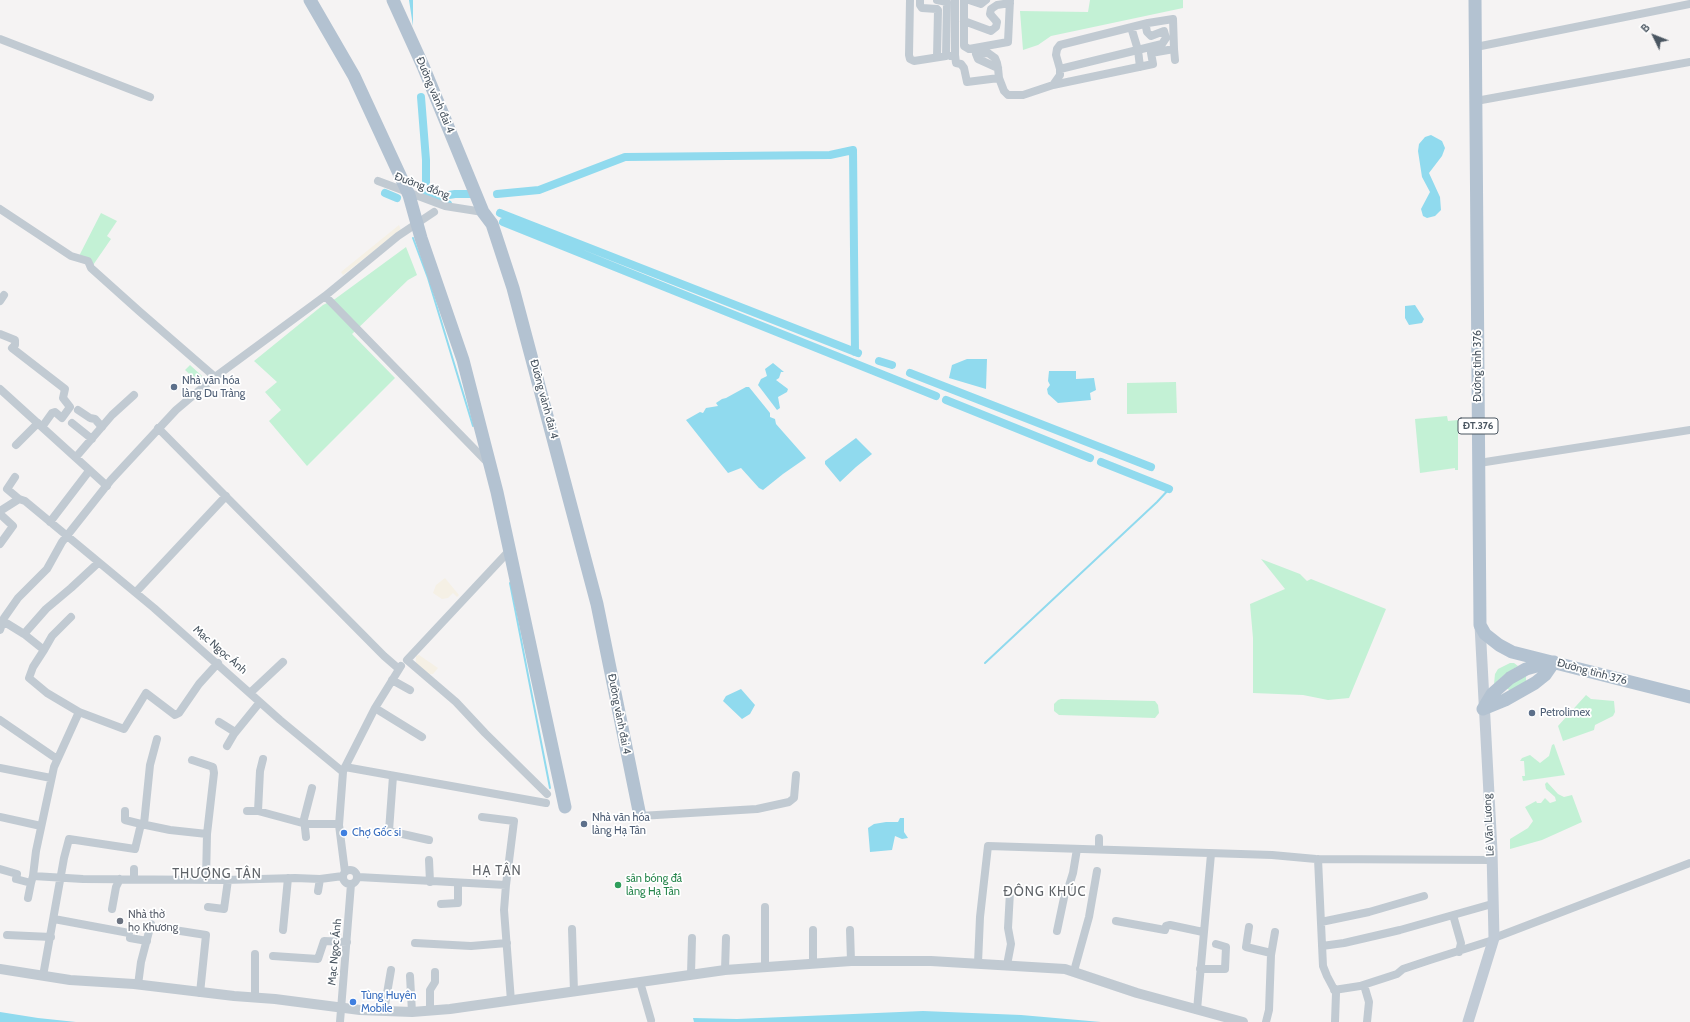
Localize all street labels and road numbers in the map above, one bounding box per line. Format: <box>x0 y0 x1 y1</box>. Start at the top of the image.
street label: Đường vành đai 4 <box>413 55 457 135</box>
street label: Đường đồng <box>393 170 451 202</box>
street label: Đường tỉnh 376 <box>1471 330 1485 402</box>
street label: Đường vành đai 4 <box>527 358 561 440</box>
road number: ĐT.376 <box>1458 418 1498 434</box>
street label: Mạc Ngọc Ánh <box>190 623 250 677</box>
street label: Đường tỉnh 376 <box>1556 656 1628 688</box>
street label: Đường vành đai 4 <box>605 673 633 755</box>
street label: Lê Văn Lương <box>1481 793 1497 857</box>
street label: Mạc Ngọc Ánh <box>326 918 344 986</box>

